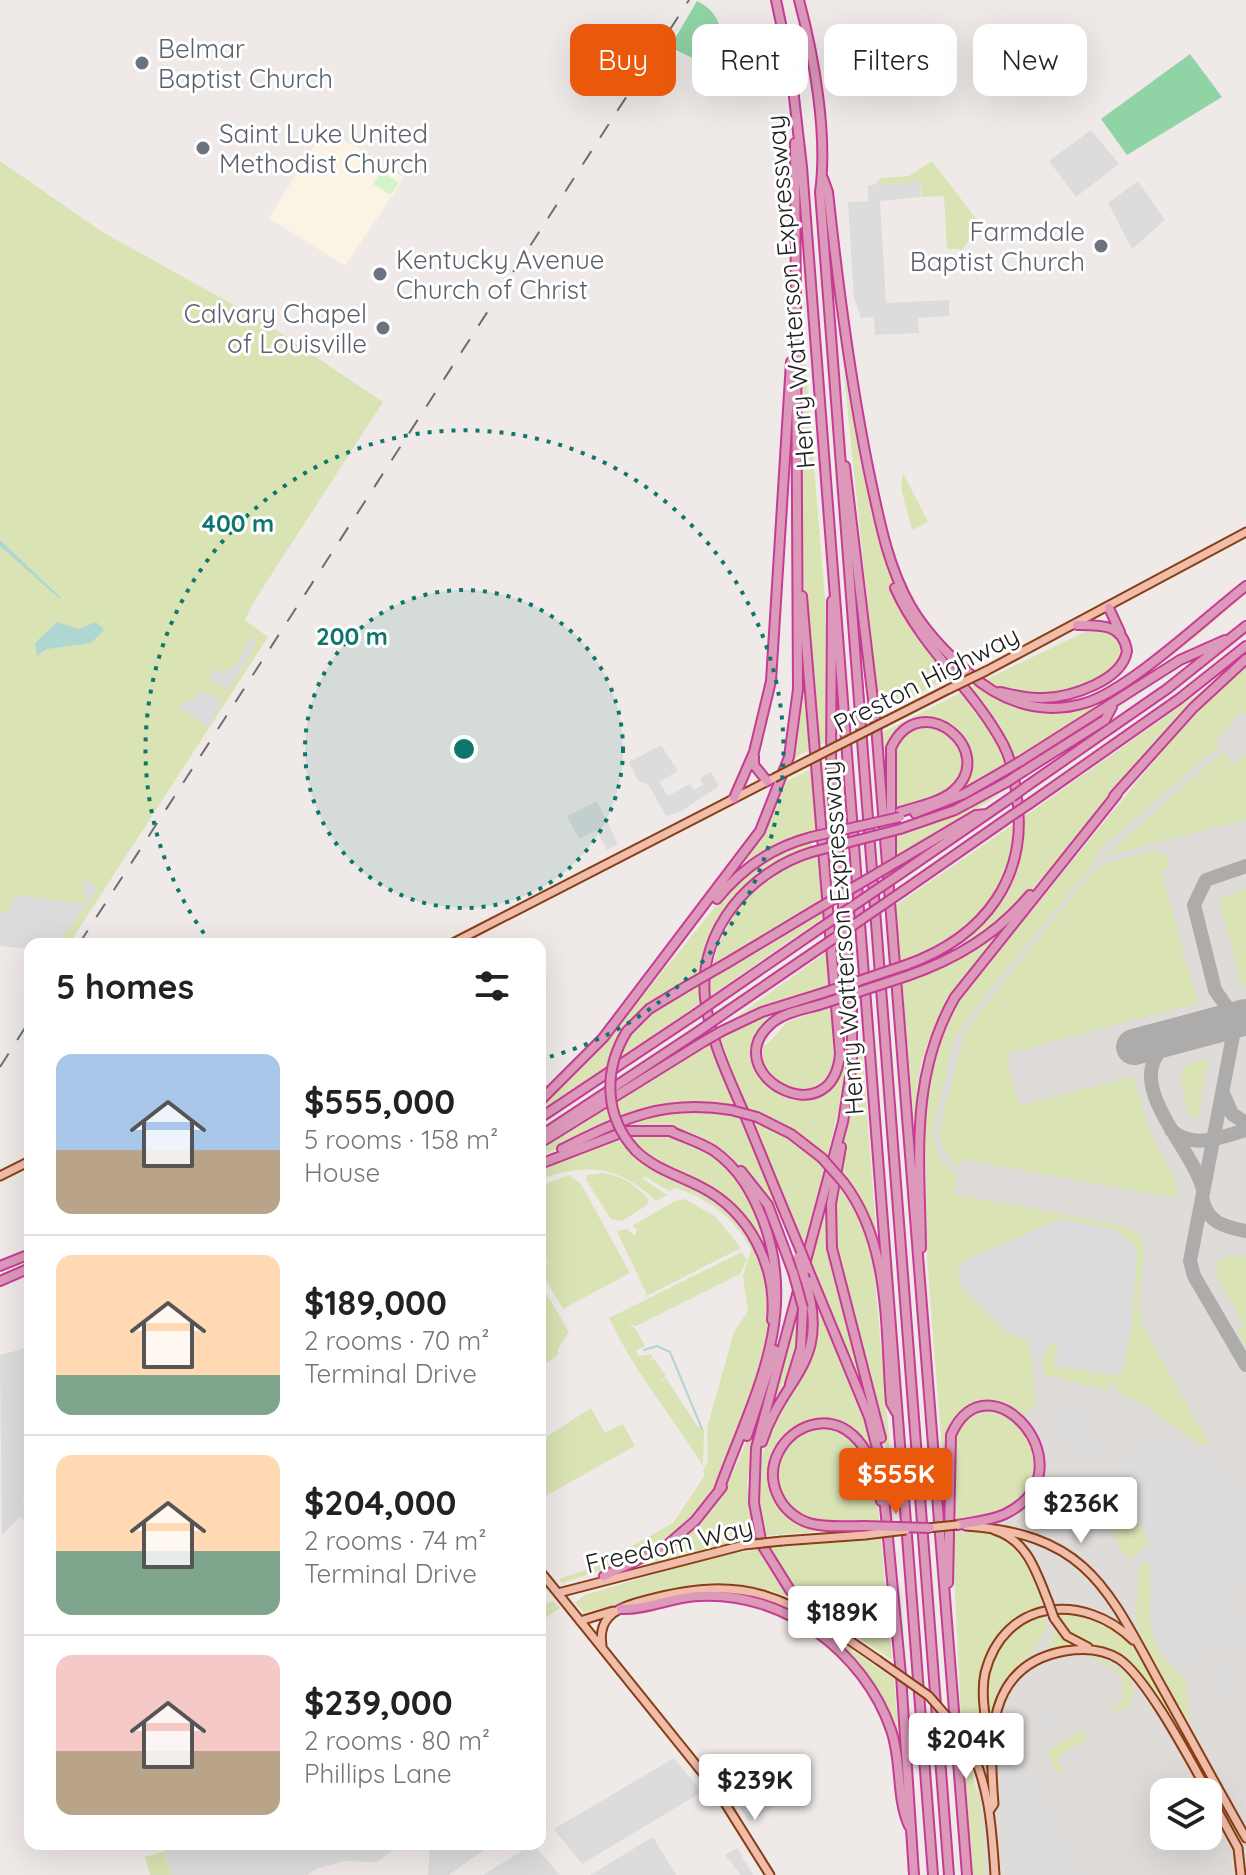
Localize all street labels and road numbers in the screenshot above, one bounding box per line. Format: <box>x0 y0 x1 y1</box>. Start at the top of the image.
street label: Henry Watterson Expressway <box>758 114 822 470</box>
street label: Preston Highway <box>828 618 1024 740</box>
street label: Henry Watterson Expressway <box>813 760 871 1116</box>
street label: Freedom Way <box>582 1510 756 1580</box>

